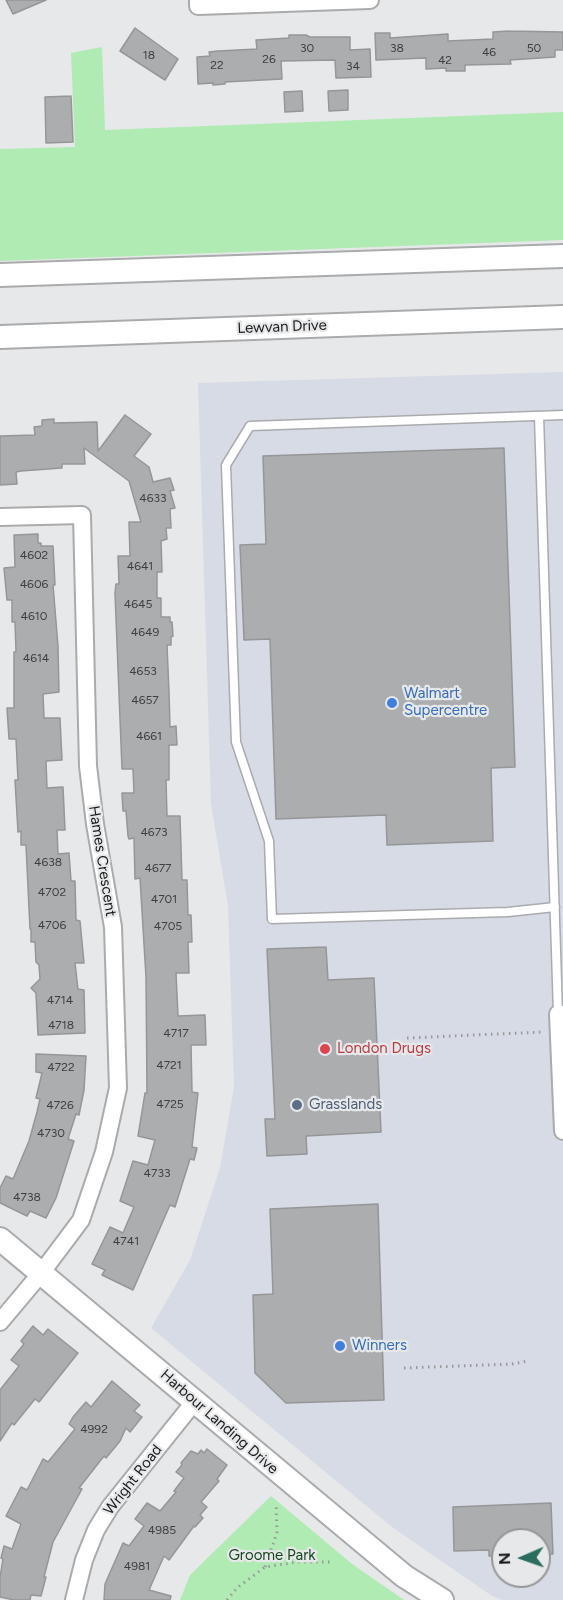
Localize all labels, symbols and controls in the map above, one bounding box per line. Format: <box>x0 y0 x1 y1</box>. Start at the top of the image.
house number: 30 <box>300 41 314 55</box>
house number: 38 <box>390 41 404 55</box>
house number: 50 <box>527 41 541 55</box>
house number: 46 <box>482 45 496 59</box>
house number: 18 <box>143 48 155 62</box>
house number: 26 <box>262 52 276 66</box>
house number: 42 <box>438 53 452 67</box>
house number: 22 <box>210 58 224 72</box>
house number: 34 <box>346 59 360 73</box>
street label: Lewvan Drive <box>237 316 327 338</box>
house number: 4633 <box>139 491 167 505</box>
house number: 4602 <box>20 548 48 562</box>
house number: 4641 <box>127 559 153 573</box>
house number: 4606 <box>20 577 48 591</box>
house number: 4645 <box>124 597 152 611</box>
house number: 4610 <box>21 609 47 623</box>
house number: 4649 <box>131 625 159 639</box>
house number: 4614 <box>23 651 49 665</box>
house number: 4653 <box>129 664 157 678</box>
place label: Walmart Supercentre <box>404 685 487 720</box>
house number: 4657 <box>131 693 159 707</box>
marker: Walmart Supercentre <box>385 696 399 710</box>
house number: 4661 <box>136 729 162 743</box>
street label: Hames Crescent <box>84 804 120 918</box>
house number: 4673 <box>140 825 168 839</box>
house number: 4638 <box>34 855 62 869</box>
house number: 4677 <box>144 861 172 875</box>
house number: 4702 <box>38 885 66 899</box>
house number: 4701 <box>151 892 177 906</box>
house number: 4706 <box>38 918 66 932</box>
house number: 4705 <box>154 919 182 933</box>
house number: 4714 <box>47 993 73 1007</box>
house number: 4718 <box>48 1018 74 1032</box>
house number: 4717 <box>163 1026 189 1040</box>
place label: London Drugs <box>337 1040 431 1058</box>
marker: London Drugs <box>318 1042 332 1056</box>
house number: 4721 <box>156 1058 182 1072</box>
house number: 4722 <box>47 1060 75 1074</box>
place label: Grasslands <box>309 1096 382 1114</box>
house number: 4725 <box>156 1097 184 1111</box>
house number: 4726 <box>46 1098 74 1112</box>
marker: Grasslands <box>290 1098 304 1112</box>
house number: 4730 <box>37 1126 65 1140</box>
house number: 4733 <box>144 1166 170 1180</box>
house number: 4738 <box>13 1190 41 1204</box>
house number: 4741 <box>113 1234 139 1248</box>
place label: Winners <box>352 1337 407 1355</box>
marker: Winners <box>333 1339 347 1353</box>
street label: Harbour Landing Drive <box>156 1366 282 1478</box>
house number: 4992 <box>80 1422 108 1436</box>
street label: Wright Road <box>100 1441 166 1519</box>
house number: 4985 <box>148 1523 176 1537</box>
north arrow <box>491 1528 551 1588</box>
park label: Groome Park <box>228 1547 316 1565</box>
text: N <box>495 1552 514 1565</box>
house number: 4981 <box>124 1559 150 1573</box>

